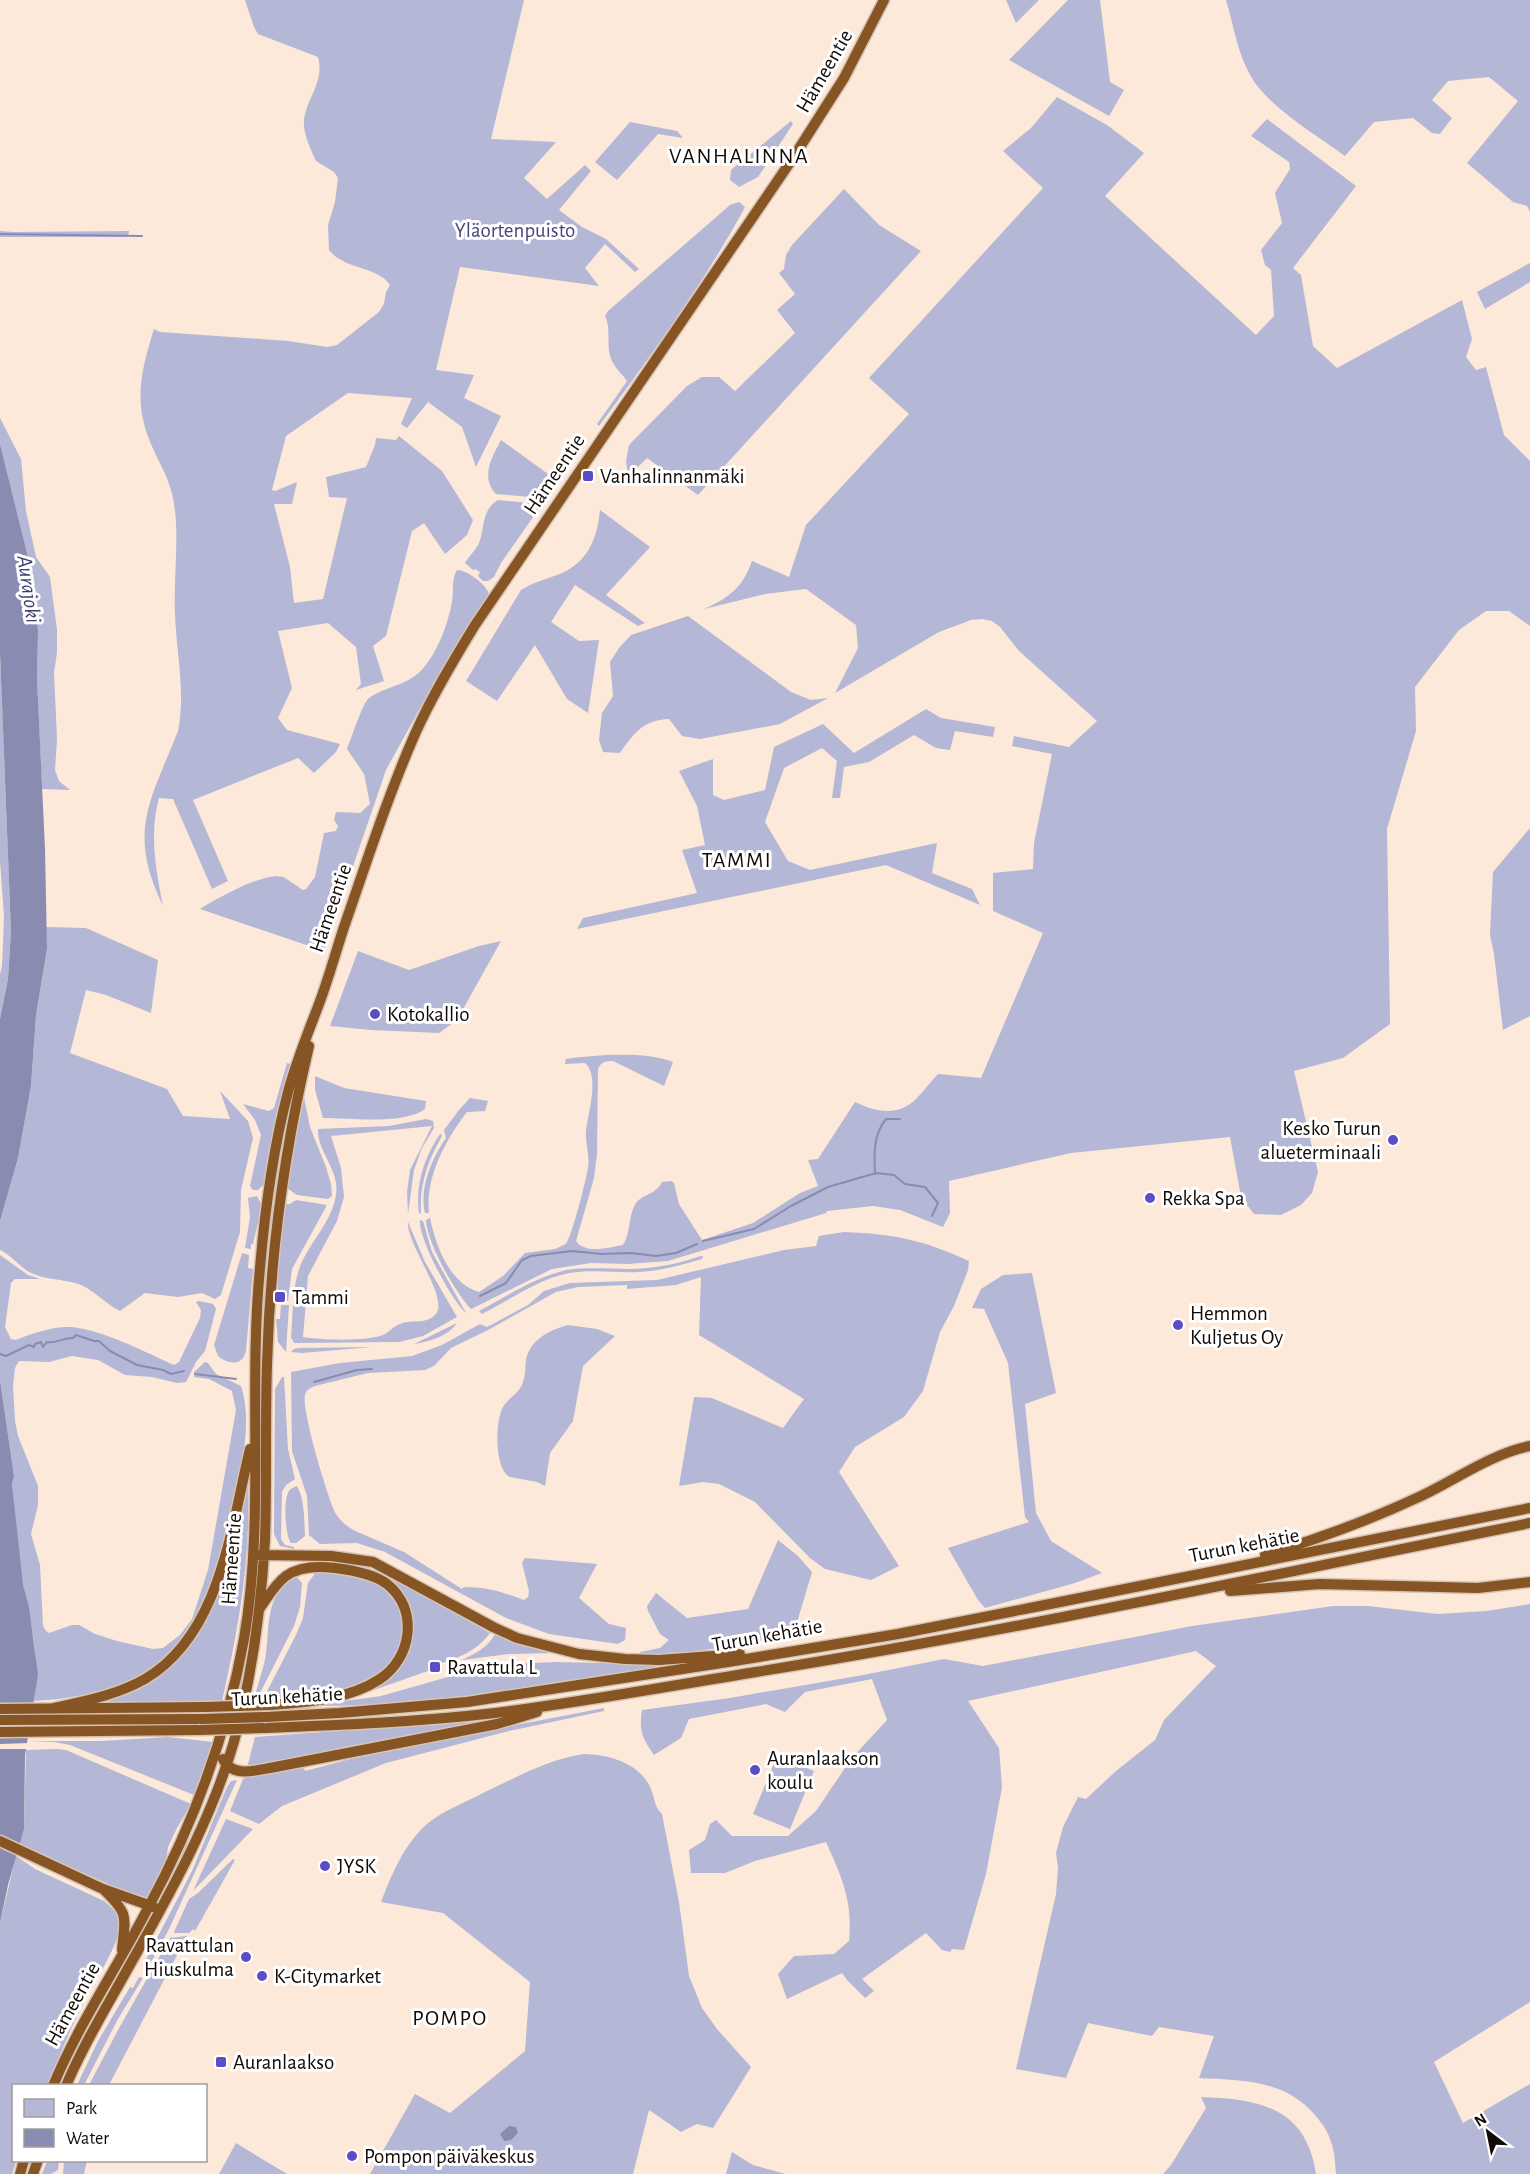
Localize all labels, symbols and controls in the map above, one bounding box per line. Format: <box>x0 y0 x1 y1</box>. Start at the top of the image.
street label: Hämeentie <box>792 26 857 116</box>
district label: VANHALINNA <box>669 145 809 167</box>
park label: Yläortenpuisto <box>455 220 575 241</box>
street label: Hämeentie <box>520 430 589 518</box>
place label: Vanhalinnanmäki <box>600 466 745 487</box>
marker: Vanhalinnanmäki <box>581 469 595 483</box>
water label: Aurajoki <box>13 553 45 624</box>
district label: TAMMI <box>702 849 772 871</box>
street label: Hämeentie <box>306 861 355 955</box>
place label: Kotokallio <box>387 1004 470 1025</box>
marker: Kotokallio <box>368 1007 382 1021</box>
place label: Kesko Turun alueterminaali <box>1260 1118 1381 1163</box>
marker: Kesko Turun alueterminaali <box>1386 1133 1400 1147</box>
place label: Rekka Spa <box>1162 1188 1245 1209</box>
marker: Rekka Spa <box>1143 1191 1157 1205</box>
place label: Tammi <box>292 1287 349 1308</box>
marker: Tammi <box>273 1290 287 1304</box>
place label: Hemmon Kuljetus Oy <box>1190 1303 1283 1348</box>
marker: Hemmon Kuljetus Oy <box>1171 1318 1185 1332</box>
street label: Hämeentie <box>218 1512 245 1606</box>
street label: Turun kehätie <box>1187 1525 1301 1566</box>
street label: Turun kehätie <box>710 1615 824 1656</box>
place label: Ravattula L <box>447 1657 537 1678</box>
marker: Ravattula L <box>428 1660 442 1674</box>
street label: Turun kehätie <box>231 1683 343 1710</box>
place label: Auranlaakson koulu <box>767 1748 879 1793</box>
marker: Auranlaakson koulu <box>748 1763 762 1777</box>
place label: JYSK <box>337 1856 377 1877</box>
marker: JYSK <box>318 1859 332 1873</box>
place label: Ravattulan Hiuskulma <box>144 1935 234 1980</box>
marker: Ravattulan Hiuskulma <box>239 1950 253 1964</box>
street label: Hämeentie <box>41 1959 104 2050</box>
place label: K-Citymarket <box>274 1966 381 1987</box>
marker: K-Citymarket <box>255 1969 269 1983</box>
district label: POMPO <box>412 2007 488 2029</box>
place label: Auranlaakso <box>233 2052 334 2073</box>
marker: Auranlaakso <box>214 2055 228 2069</box>
legend <box>12 2084 207 2162</box>
text: Park <box>66 2100 98 2118</box>
north arrow <box>1458 2102 1518 2162</box>
text: N <box>1472 2110 1490 2130</box>
text: Water <box>66 2130 109 2148</box>
place label: Pompon päiväkeskus <box>364 2146 534 2167</box>
marker: Pompon päiväkeskus <box>345 2149 359 2163</box>

